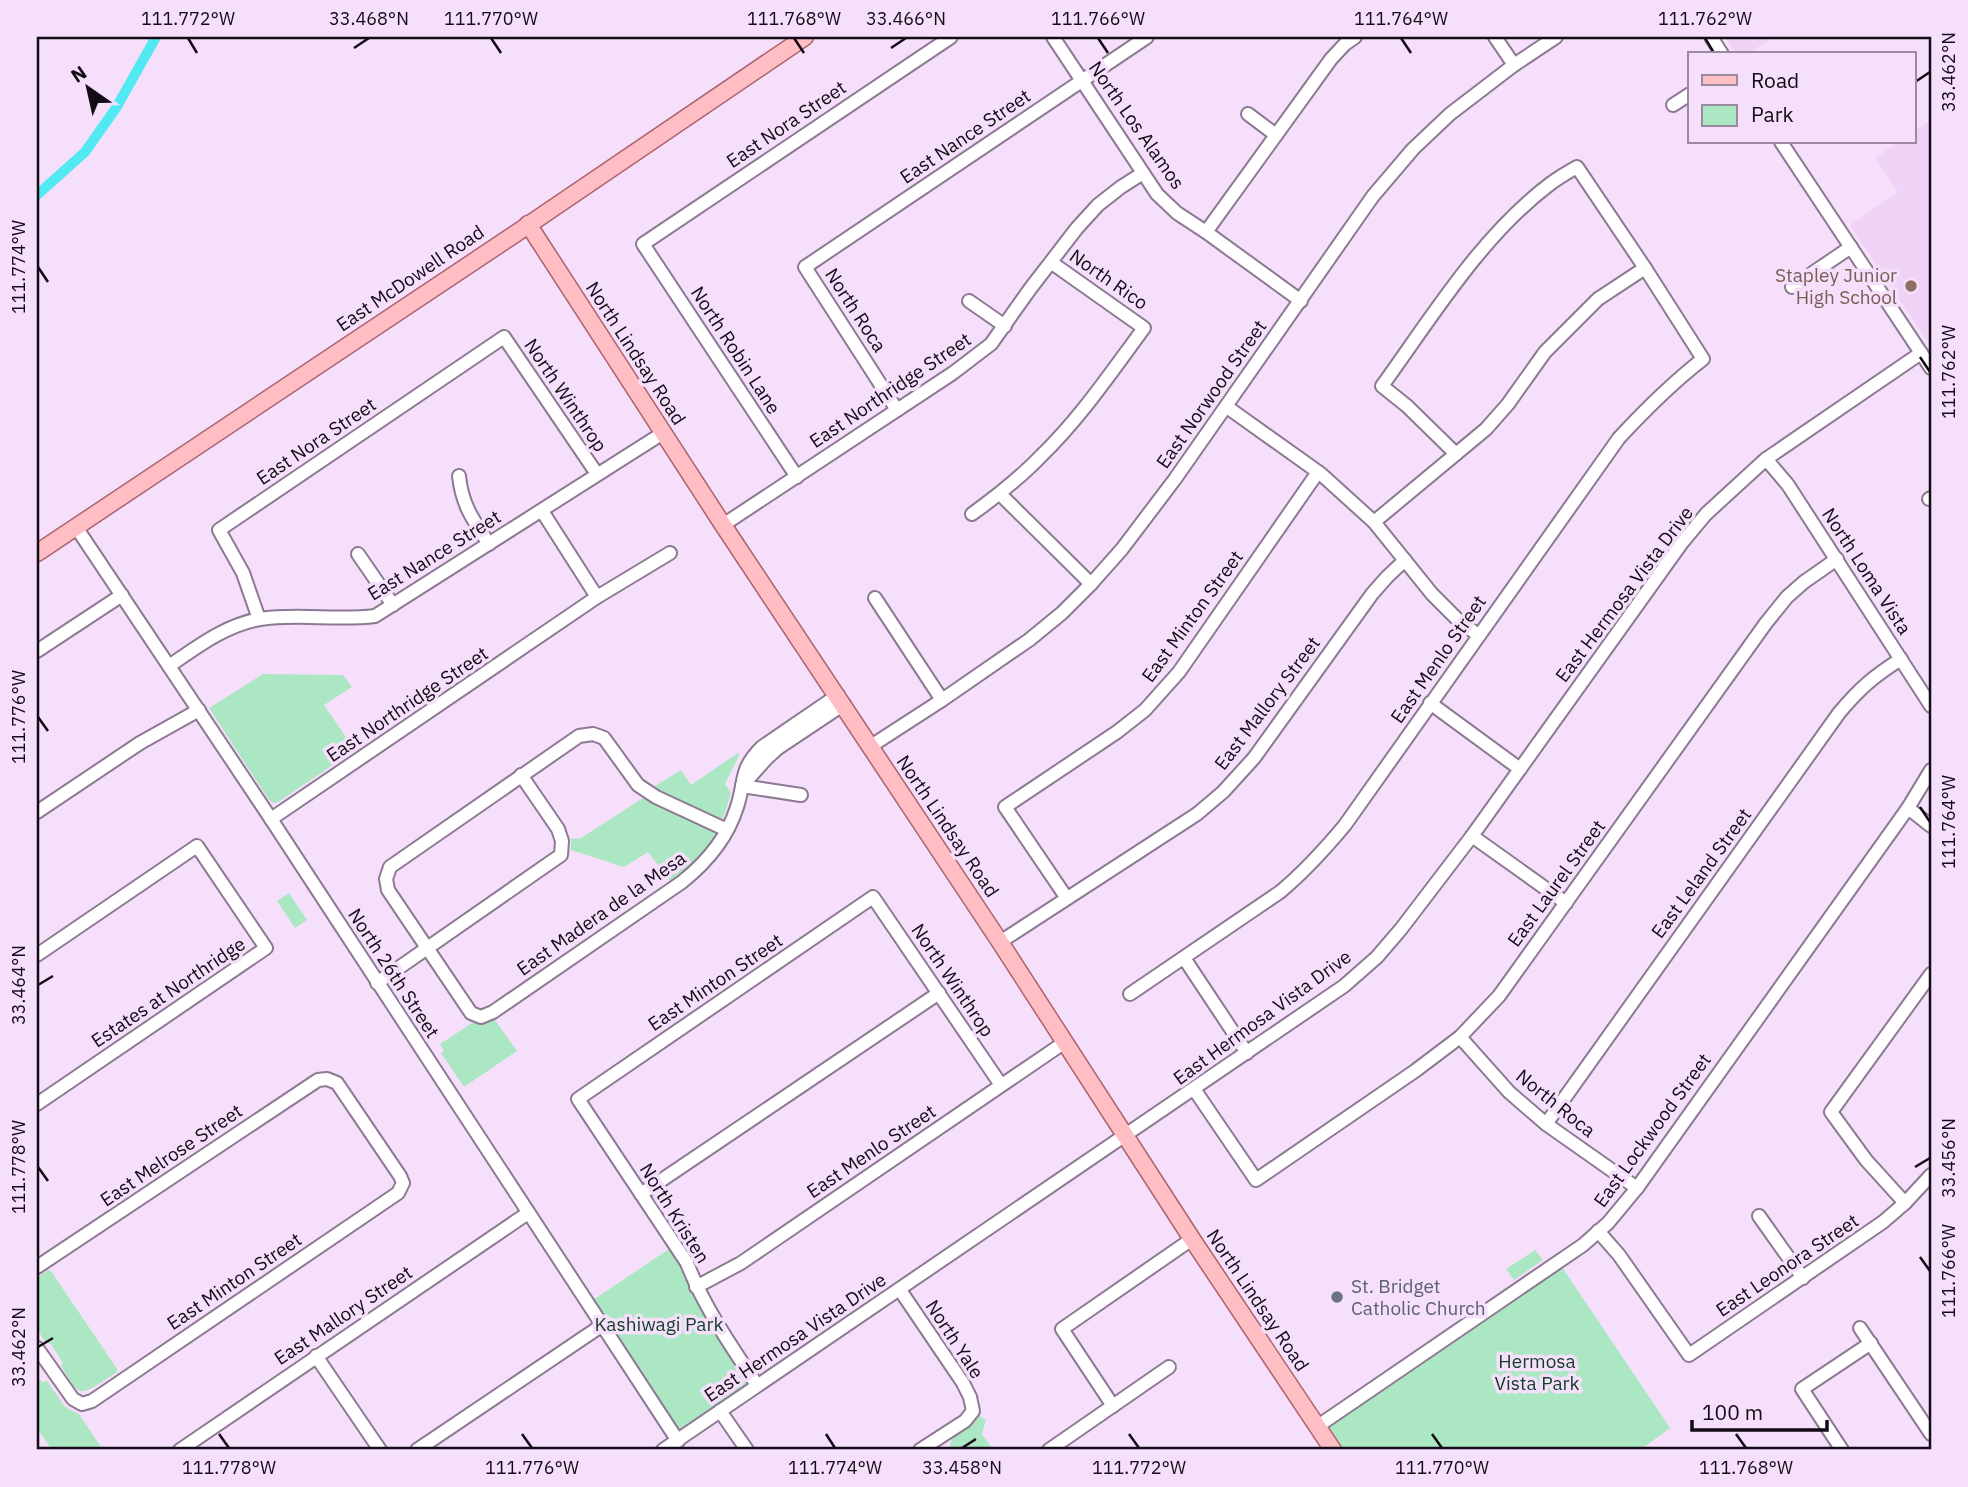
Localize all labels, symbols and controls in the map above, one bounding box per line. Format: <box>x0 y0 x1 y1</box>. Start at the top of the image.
text: 111.772°W <box>141 7 235 30</box>
text: 33.468°N <box>329 7 409 30</box>
text: 111.770°W <box>444 7 538 30</box>
text: 111.768°W <box>747 7 841 30</box>
text: 33.466°N <box>866 7 946 30</box>
text: 111.766°W <box>1051 7 1145 30</box>
text: 111.764°W <box>1354 7 1448 30</box>
text: 111.762°W <box>1658 7 1752 30</box>
text: 33.462°N <box>1937 32 1960 112</box>
north arrow <box>52 52 122 122</box>
legend <box>1688 52 1916 144</box>
street label: North Los Alamos <box>1084 56 1190 194</box>
text: N <box>66 60 91 88</box>
text: Road <box>1751 66 1799 94</box>
street label: East Nora Street <box>722 75 850 173</box>
street label: East Nance Street <box>895 83 1035 189</box>
text: Park <box>1751 100 1794 128</box>
text: 111.774°W <box>7 220 30 314</box>
street label: East McDowell Road <box>332 220 488 336</box>
street label: North Rico <box>1065 243 1153 315</box>
place label: Stapley Junior High School <box>1775 263 1897 309</box>
street label: North Roca <box>820 264 892 356</box>
street label: North Lindsay Road <box>581 277 691 429</box>
marker: Stapley Junior High School <box>1903 278 1919 294</box>
street label: North Robin Lane <box>686 282 786 418</box>
street label: East Norwood Street <box>1151 315 1271 473</box>
text: 111.762°W <box>1937 325 1960 419</box>
street label: East Northridge Street <box>805 327 975 453</box>
street label: North Winthrop <box>519 334 613 456</box>
street label: East Nora Street <box>252 392 380 490</box>
street label: East Hermosa Vista Drive <box>1550 501 1698 687</box>
street label: North Loma Vista <box>1817 503 1917 639</box>
street label: East Nance Street <box>363 504 505 606</box>
street label: East Minton Street <box>1136 545 1248 687</box>
street label: East Menlo Street <box>1385 590 1491 728</box>
street label: East Mallory Street <box>1209 631 1325 775</box>
street label: East Northridge Street <box>322 641 492 767</box>
text: 111.776°W <box>7 670 30 764</box>
street label: North Lindsay Road <box>892 750 1004 902</box>
text: 111.764°W <box>1937 775 1960 869</box>
street label: East Leland Street <box>1646 803 1756 943</box>
street label: East Laurel Street <box>1502 815 1610 951</box>
street label: East Madera de la Mesa <box>512 846 690 980</box>
street label: North 26th Street <box>343 904 445 1042</box>
street label: North Winthrop <box>906 919 1000 1041</box>
street label: East Minton Street <box>643 928 787 1036</box>
street label: Estates at Northridge <box>86 932 250 1052</box>
street label: East Hermosa Vista Drive <box>1168 944 1356 1090</box>
text: 33.464°N <box>7 945 30 1025</box>
street label: East Lockwood Street <box>1588 1048 1716 1212</box>
street label: North Roca <box>1511 1064 1601 1142</box>
street label: East Melrose Street <box>95 1099 247 1211</box>
street label: East Menlo Street <box>802 1099 940 1203</box>
text: 33.456°N <box>1937 1118 1960 1198</box>
text: 111.778°W <box>7 1120 30 1214</box>
street label: North Kristen <box>635 1158 715 1268</box>
street label: East Leonora Street <box>1711 1208 1863 1322</box>
street label: North Lindsay Road <box>1202 1224 1314 1376</box>
text: 111.766°W <box>1937 1224 1960 1318</box>
street label: East Minton Street <box>162 1227 306 1335</box>
street label: East Mallory Street <box>269 1260 417 1370</box>
street label: East Hermosa Vista Drive <box>699 1267 891 1407</box>
place label: St. Bridget Catholic Church <box>1351 1274 1486 1320</box>
marker: St. Bridget Catholic Church <box>1329 1289 1345 1305</box>
street label: North Yale <box>921 1295 989 1383</box>
text: 33.462°N <box>7 1307 30 1387</box>
park label: Kashiwagi Park <box>595 1312 724 1336</box>
park label: Hermosa Vista Park <box>1494 1349 1580 1395</box>
scale bar <box>1692 1389 1826 1433</box>
text: 100 m <box>1702 1398 1763 1426</box>
text: 111.778°W <box>182 1456 276 1479</box>
text: 111.776°W <box>485 1456 579 1479</box>
text: 111.774°W <box>788 1456 882 1479</box>
text: 33.458°N <box>922 1456 1002 1479</box>
text: 111.772°W <box>1092 1456 1186 1479</box>
text: 111.770°W <box>1395 1456 1489 1479</box>
text: 111.768°W <box>1699 1456 1793 1479</box>

